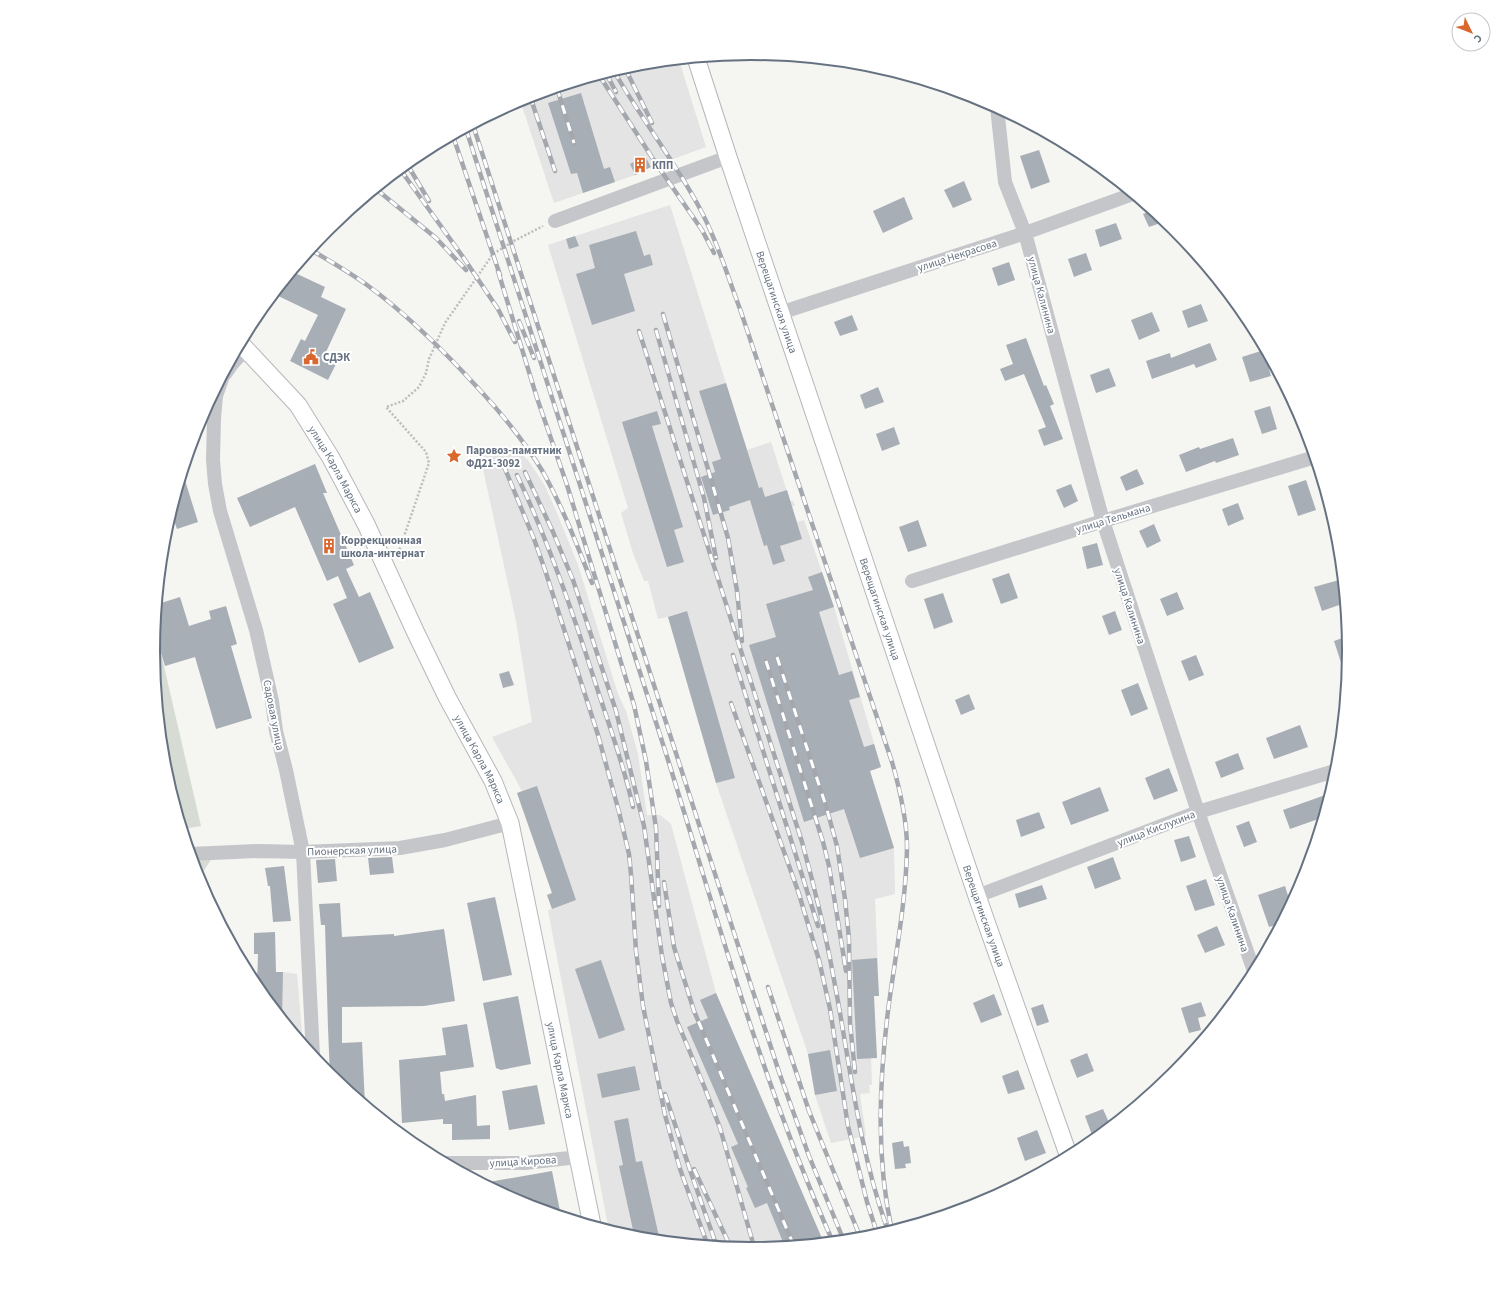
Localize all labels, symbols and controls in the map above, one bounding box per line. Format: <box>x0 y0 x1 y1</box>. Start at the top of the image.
north arrow <box>1451 12 1491 52</box>
text: С <box>1470 31 1486 46</box>
building icon: КПП <box>631 156 649 174</box>
place label: КПП <box>652 158 673 173</box>
street label: улица Некрасова <box>916 236 999 275</box>
street label: Верещагинская улица <box>752 249 801 355</box>
street label: улица Калинина <box>1024 255 1059 335</box>
public building icon: СДЭК <box>302 348 320 366</box>
place label: СДЭК <box>323 350 350 365</box>
street label: улица Карла Маркса <box>305 423 366 516</box>
place label: Паровоз-памятник ФД21-3092 <box>466 443 562 471</box>
place icon: Паровоз-памятник ФД21-3092 <box>445 447 463 465</box>
street label: улица Тельмана <box>1074 500 1152 537</box>
place label: Коррекционная школа-интернат <box>341 533 425 561</box>
building icon: Коррекционная школа-интернат <box>320 537 338 555</box>
street label: Верещагинская улица <box>856 556 904 662</box>
street label: улица Калинина <box>1110 566 1149 646</box>
street label: Садовая улица <box>259 679 288 752</box>
street label: улица Карла Маркса <box>450 712 508 806</box>
street label: улица Кислухина <box>1115 807 1197 850</box>
street label: Пионерская улица <box>307 841 397 860</box>
street label: Верещагинская улица <box>959 863 1008 969</box>
street label: улица Калинина <box>1213 874 1253 954</box>
street label: улица Карла Маркса <box>543 1021 577 1120</box>
street label: улица Кирова <box>489 1152 557 1171</box>

